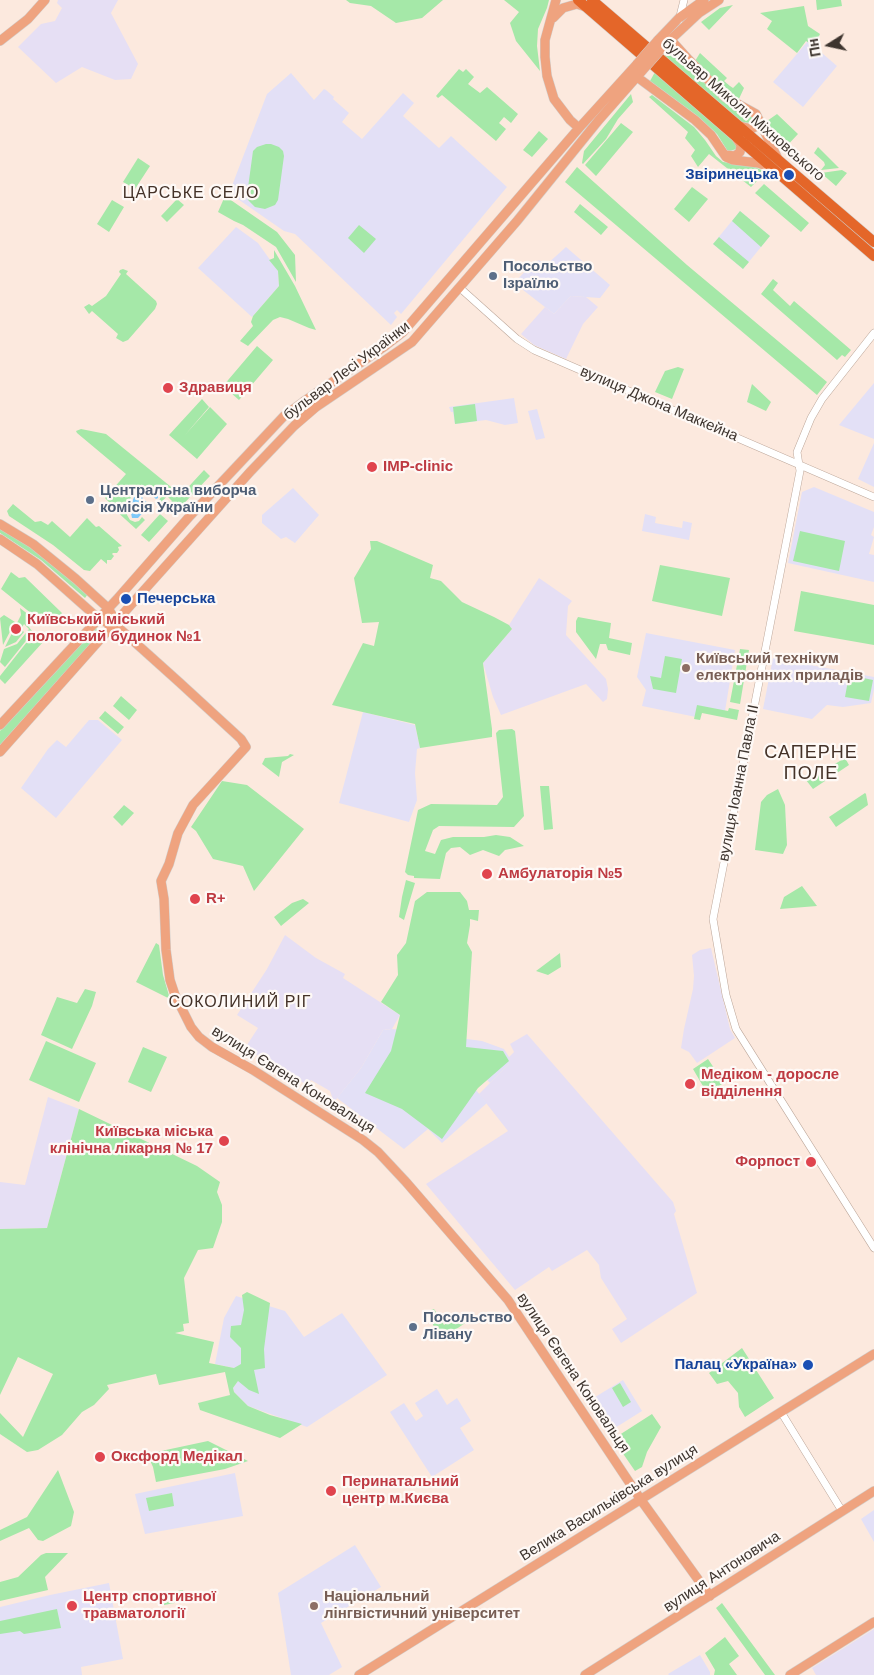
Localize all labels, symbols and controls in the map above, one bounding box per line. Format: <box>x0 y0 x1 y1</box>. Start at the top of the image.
north arrow <box>804 20 854 70</box>
street label: бульвар Миколи Міхновського <box>658 35 828 185</box>
text: Пн <box>805 37 824 58</box>
place label: Звіринецька <box>685 166 778 184</box>
marker: Звіринецька <box>782 168 796 182</box>
district label: ЦАРСЬКЕ СЕЛО <box>121 184 261 204</box>
place label: Посольство Ізраїлю <box>503 258 593 293</box>
marker: Посольство Ізраїлю <box>487 270 499 282</box>
street label: бульвар Лесі Українки <box>280 318 414 424</box>
street label: вулиця Джона Маккейна <box>577 363 741 445</box>
place label: Здравиця <box>179 379 252 397</box>
marker: Здравиця <box>161 381 175 395</box>
place label: IMP-clinic <box>383 458 453 476</box>
marker: IMP-clinic <box>365 460 379 474</box>
place label: Центральна виборча комісія України <box>100 482 256 517</box>
marker: Центральна виборча комісія України <box>84 494 96 506</box>
place label: Печерська <box>137 590 215 608</box>
marker: Печерська <box>119 592 133 606</box>
place label: Київський міський пологовий будинок №1 <box>27 611 201 646</box>
marker: Київський міський пологовий будинок №1 <box>9 622 23 636</box>
place label: Київський технікум електронних приладів <box>696 650 863 685</box>
marker: Київський технікум електронних приладів <box>680 662 692 674</box>
street label: вулиця Іоанна Павла II <box>715 703 763 863</box>
district label: САПЕРНЕ ПОЛЕ <box>763 742 859 784</box>
place label: Амбулаторія №5 <box>498 865 622 883</box>
marker: Амбулаторія №5 <box>480 867 494 881</box>
place label: R+ <box>206 890 226 908</box>
marker: R+ <box>188 892 202 906</box>
district label: СОКОЛИНИЙ РІГ <box>167 993 313 1013</box>
street label: вулиця Євгена Коновальця <box>208 1022 378 1138</box>
place label: Медіком - доросле відділення <box>701 1066 839 1101</box>
marker: Медіком - доросле відділення <box>683 1077 697 1091</box>
place label: Київська міська клінічна лікарня № 17 <box>50 1123 213 1158</box>
marker: Київська міська клінічна лікарня № 17 <box>217 1134 231 1148</box>
place label: Форпост <box>735 1153 800 1171</box>
marker: Форпост <box>804 1155 818 1169</box>
street label: вулиця Євгена Коновальця <box>513 1290 633 1456</box>
place label: Посольство Лівану <box>423 1309 513 1344</box>
marker: Посольство Лівану <box>407 1321 419 1333</box>
place label: Палац «Україна» <box>675 1356 797 1374</box>
marker: Палац «Україна» <box>801 1358 815 1372</box>
street label: Велика Васильківська вулиця <box>517 1441 701 1565</box>
place label: Оксфорд Медікал <box>111 1448 243 1466</box>
marker: Оксфорд Медікал <box>93 1450 107 1464</box>
place label: Перинатальний центр м.Києва <box>342 1473 459 1508</box>
marker: Перинатальний центр м.Києва <box>324 1484 338 1498</box>
street label: вулиця Антоновича <box>660 1528 784 1616</box>
place label: Центр спортивної травматології <box>83 1588 216 1623</box>
place label: Національний лінгвістичний університет <box>324 1588 520 1623</box>
marker: Центр спортивної травматології <box>65 1599 79 1613</box>
marker: Національний лінгвістичний університет <box>308 1600 320 1612</box>

